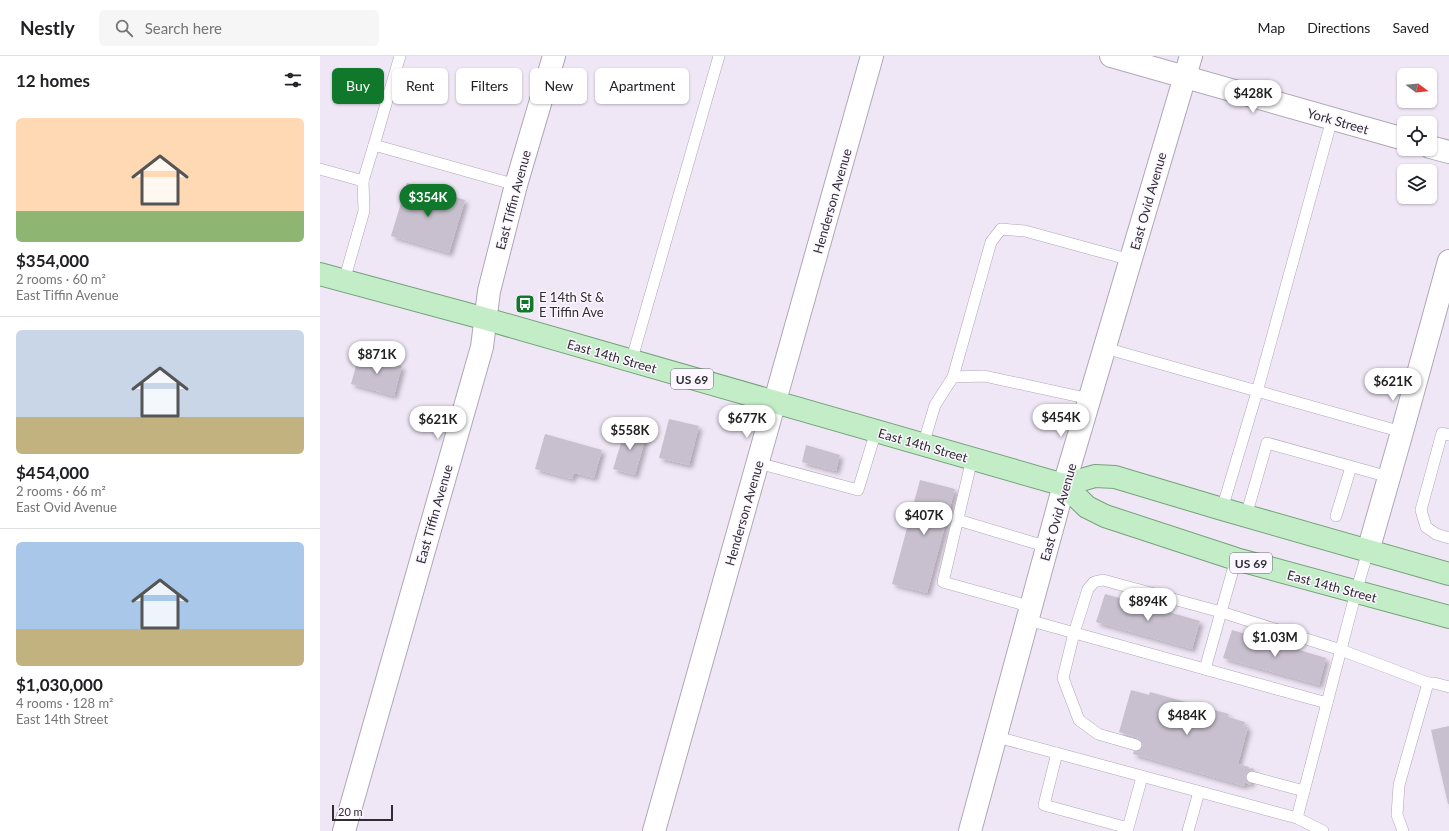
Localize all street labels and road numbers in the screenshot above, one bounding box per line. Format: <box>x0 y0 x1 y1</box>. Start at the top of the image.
street label: York Street <box>1306 105 1371 137</box>
street label: Henderson Avenue <box>809 146 855 256</box>
street label: East Tiffin Avenue <box>492 148 534 252</box>
street label: East Ovid Avenue <box>1126 150 1170 252</box>
street label: East 14th Street <box>566 336 659 376</box>
road number: US 69 <box>671 369 713 389</box>
street label: East 14th Street <box>877 425 970 465</box>
street label: Henderson Avenue <box>721 458 767 568</box>
street label: East Ovid Avenue <box>1036 461 1080 563</box>
street label: East Tiffin Avenue <box>412 462 456 566</box>
road number: US 69 <box>1230 553 1272 573</box>
street label: East 14th Street <box>1285 566 1379 606</box>

